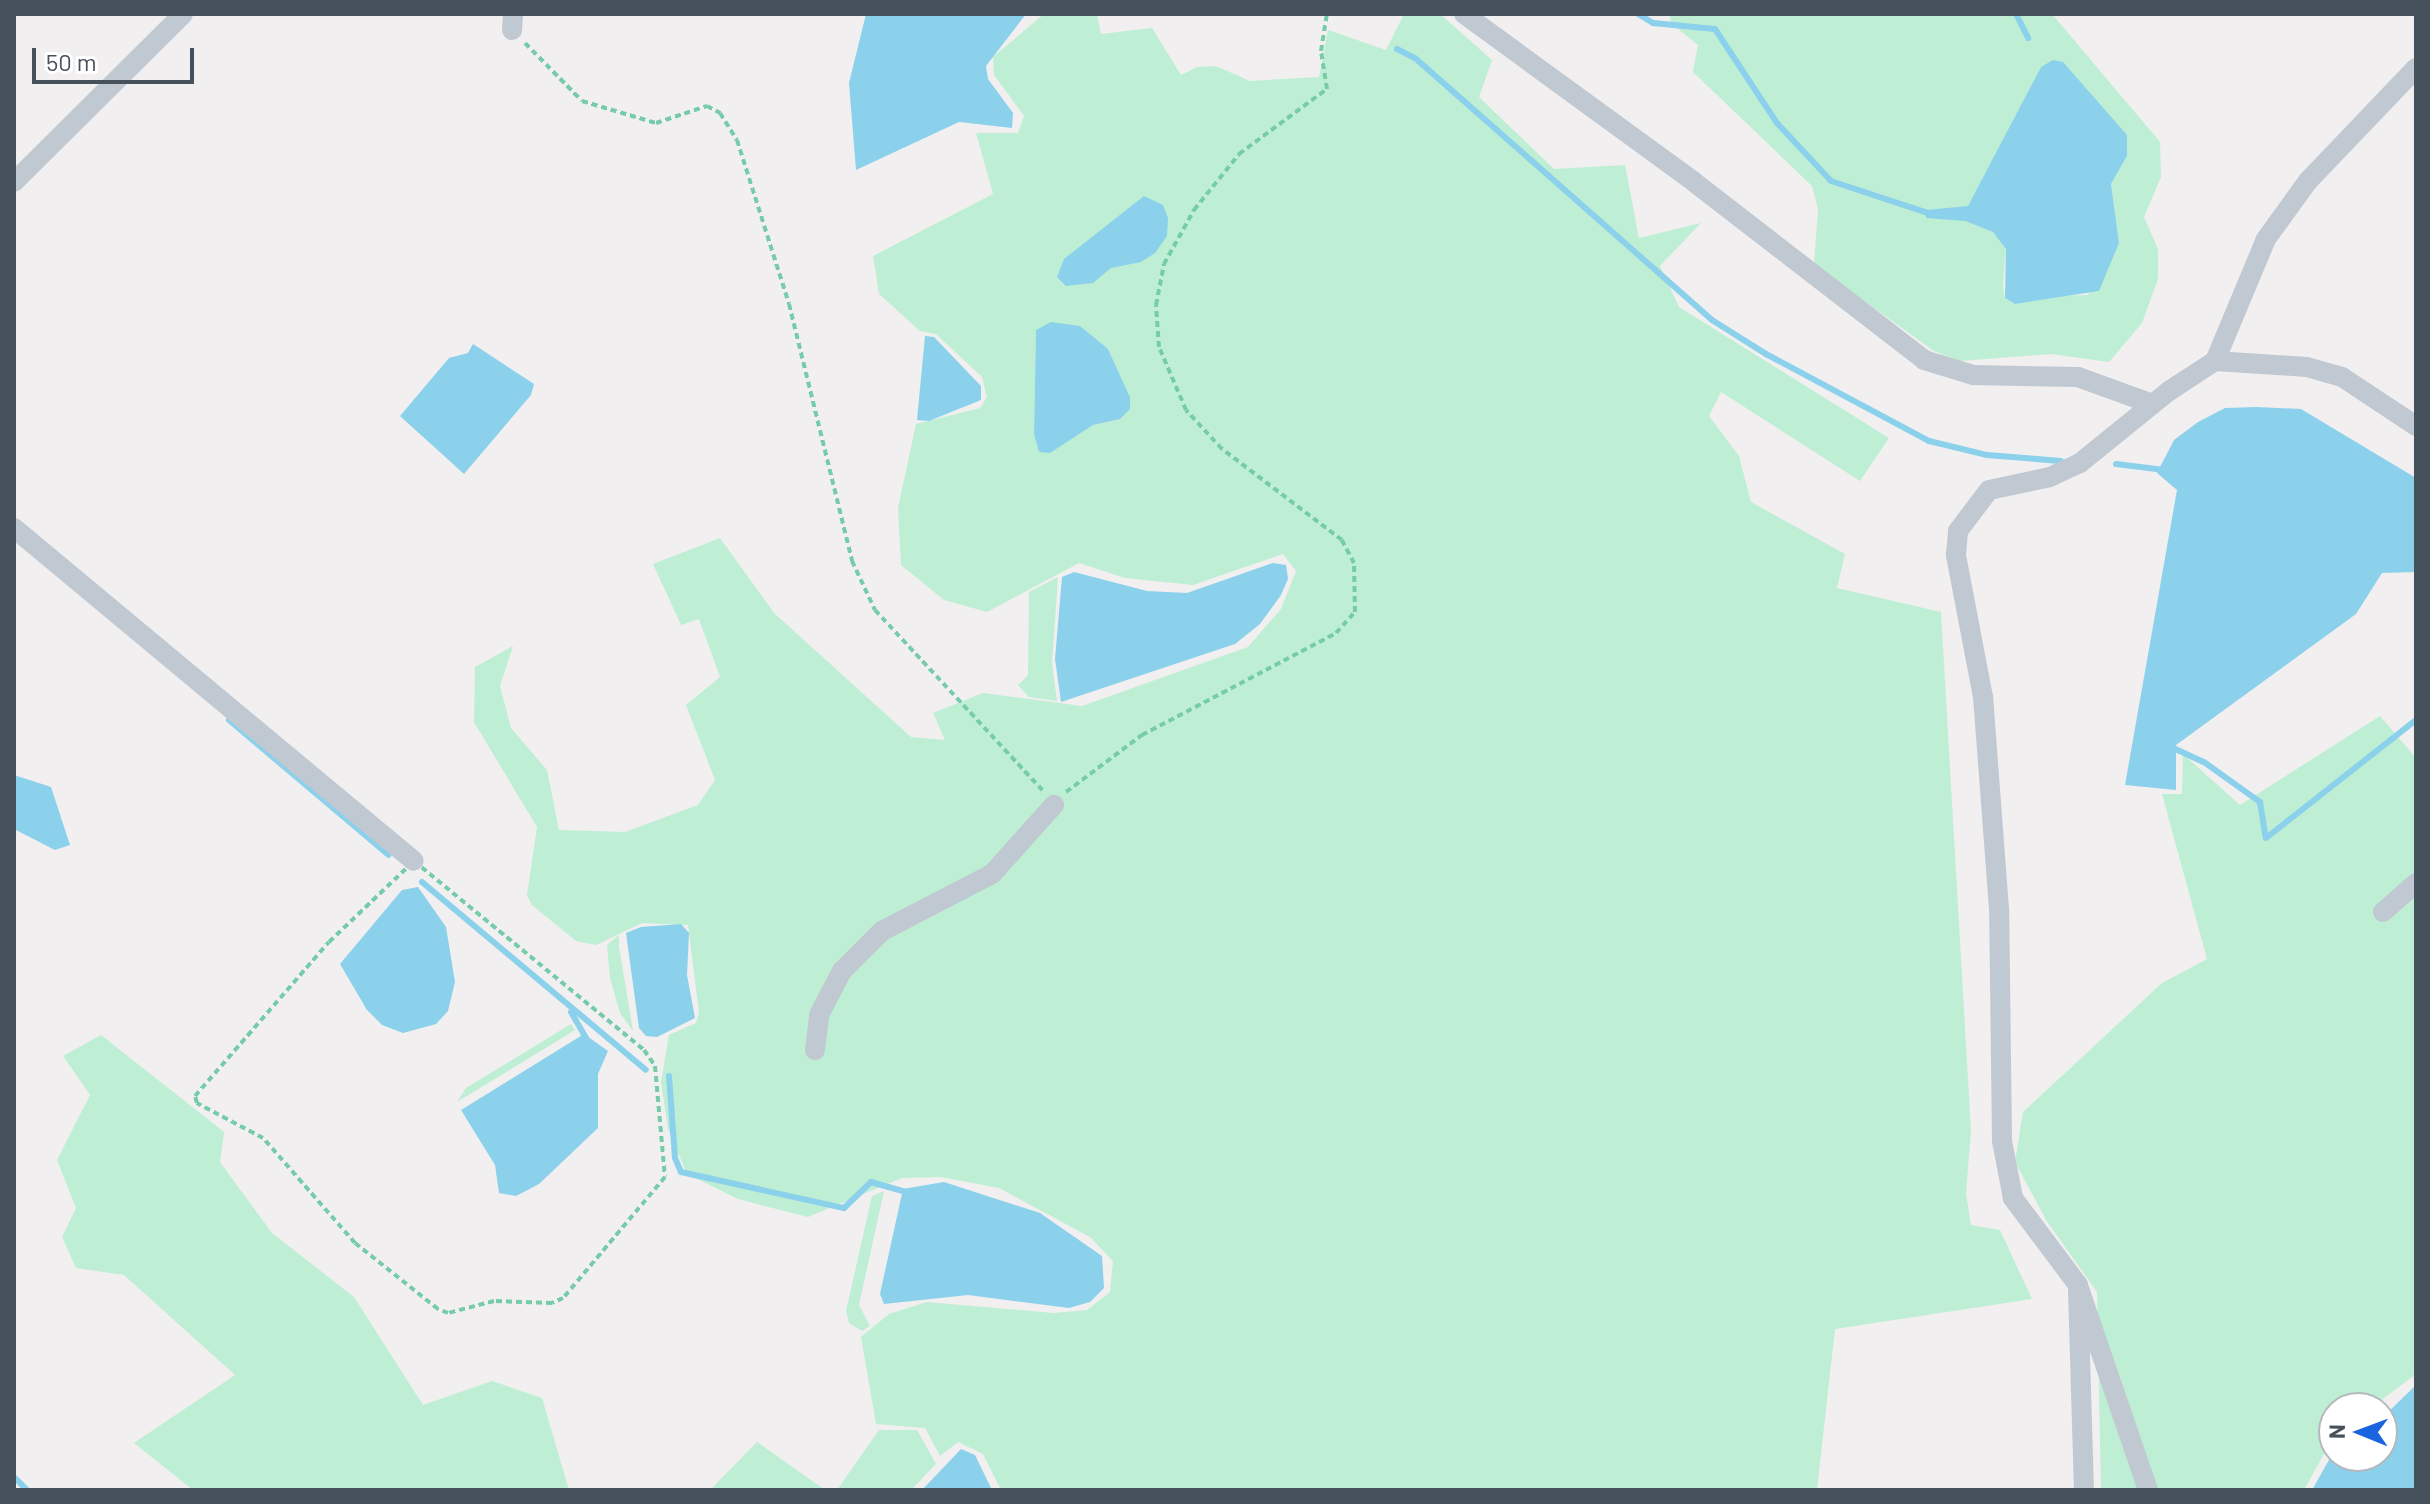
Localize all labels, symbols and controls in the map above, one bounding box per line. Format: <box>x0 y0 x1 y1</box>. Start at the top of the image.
scale bar <box>36 32 198 82</box>
text: 50 m <box>46 47 97 76</box>
north arrow <box>2318 1392 2398 1472</box>
text: N <box>2323 1424 2349 1439</box>

